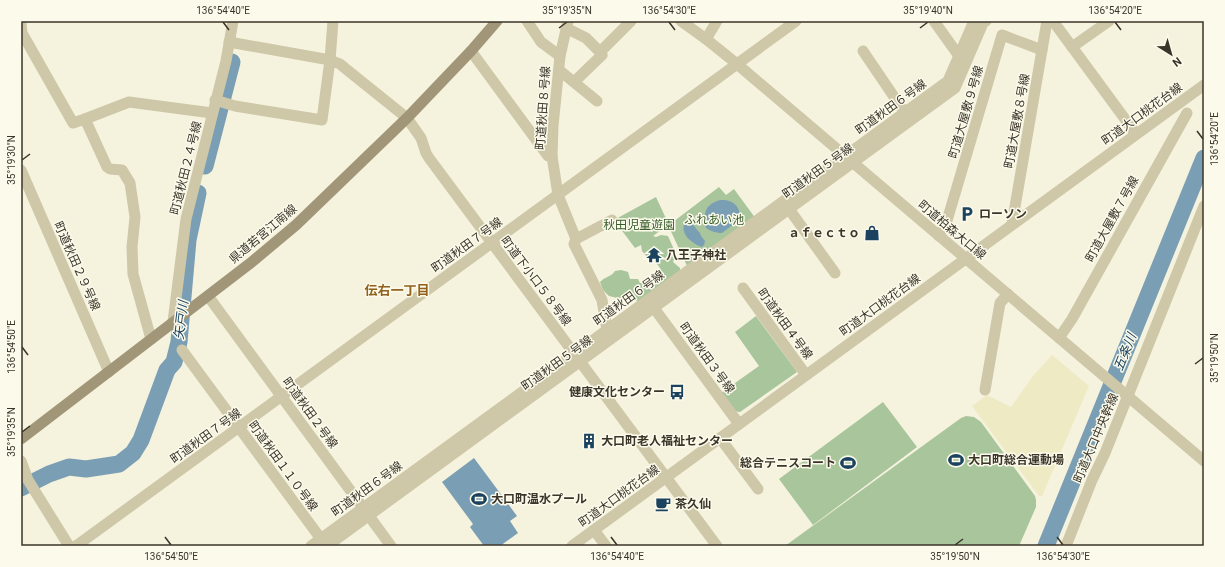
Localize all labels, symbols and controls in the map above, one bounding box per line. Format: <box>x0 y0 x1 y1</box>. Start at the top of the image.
text: 136°54'40"E <box>196 5 250 16</box>
text: 35°19'35"N <box>542 5 592 16</box>
text: 136°54'30"E <box>642 5 696 16</box>
text: 35°19'40"N <box>903 5 953 16</box>
text: 136°54'20"E <box>1088 5 1142 16</box>
north arrow <box>1151 34 1191 74</box>
text: N <box>1170 54 1184 69</box>
street label: 町道大屋敷９号線 <box>946 64 986 160</box>
street label: 町道秋田８号線 <box>533 66 553 150</box>
street label: 町道大屋敷８号線 <box>1002 73 1032 169</box>
street label: 町道秋田６号線 <box>853 77 929 137</box>
street label: 町道大口桃花台線 <box>1099 80 1185 148</box>
text: 136°54'20"E <box>1209 112 1220 166</box>
street label: 町道秋田２４号線 <box>168 120 204 216</box>
text: 35°19'30"N <box>6 135 17 185</box>
street label: 町道秋田５号線 <box>780 141 856 201</box>
street label: 町道大屋敷７号線 <box>1083 174 1141 264</box>
street label: 町道柏森大口線 <box>915 198 989 262</box>
street label: 県道若宮江南線 <box>226 202 300 266</box>
parking icon: ローソン <box>958 205 976 223</box>
place label: ローソン <box>979 207 1027 221</box>
park label: ふれあい池 <box>684 213 744 227</box>
street label: 町道秋田７号線 <box>429 215 505 275</box>
park label: 秋田児童遊園 <box>603 218 675 232</box>
street label: 町道秋田２９号線 <box>51 219 103 313</box>
shop icon: ａｆｅｃｔｏ <box>863 224 881 242</box>
place label: ａｆｅｃｔｏ <box>788 226 860 240</box>
street label: 町道下小口５８号線 <box>498 234 574 328</box>
temple icon: 八王子神社 <box>645 246 663 264</box>
place label: 八王子神社 <box>666 248 726 262</box>
street label: 町道秋田６号線 <box>591 268 667 328</box>
street label: 町道大口桃花台線 <box>837 271 923 339</box>
district label: 伝右一丁目 <box>364 283 430 298</box>
street label: 町道秋田４号線 <box>755 286 815 362</box>
water label: 矢戸川 <box>171 298 191 340</box>
text: 136°54'50"E <box>6 320 17 374</box>
street label: 町道秋田３号線 <box>677 320 737 396</box>
water label: 五条川 <box>1111 329 1140 373</box>
street label: 町道秋田５号線 <box>519 333 595 393</box>
text: 35°19'50"N <box>1209 333 1220 383</box>
street label: 町道秋田２号線 <box>280 375 340 451</box>
bus stop icon: 健康文化センター <box>668 383 686 401</box>
place label: 健康文化センター <box>569 385 665 399</box>
street label: 町道大口中央幹線 <box>1071 391 1121 485</box>
street label: 町道秋田７号線 <box>168 406 244 466</box>
text: 35°19'35"N <box>6 407 17 457</box>
street label: 町道秋田１１０号線 <box>246 418 320 514</box>
building icon: 大口町老人福祉センター <box>580 432 598 450</box>
place label: 大口町老人福祉センター <box>601 434 733 448</box>
sports icon: 大口町総合運動場 <box>947 451 965 469</box>
place label: 大口町総合運動場 <box>968 453 1064 467</box>
sports icon: 総合テニスコート <box>839 454 857 472</box>
place label: 総合テニスコート <box>740 456 836 470</box>
street label: 町道秋田６号線 <box>329 459 405 519</box>
street label: 町道大口桃花台線 <box>576 462 662 530</box>
sports icon: 大口町温水プール <box>470 490 488 508</box>
place label: 大口町温水プール <box>491 492 587 506</box>
cafe icon: 茶久仙 <box>654 495 672 513</box>
place label: 茶久仙 <box>675 497 711 511</box>
text: 136°54'50"E <box>144 551 198 562</box>
text: 136°54'40"E <box>590 551 644 562</box>
text: 35°19'50"N <box>930 551 980 562</box>
text: 136°54'30"E <box>1036 551 1090 562</box>

